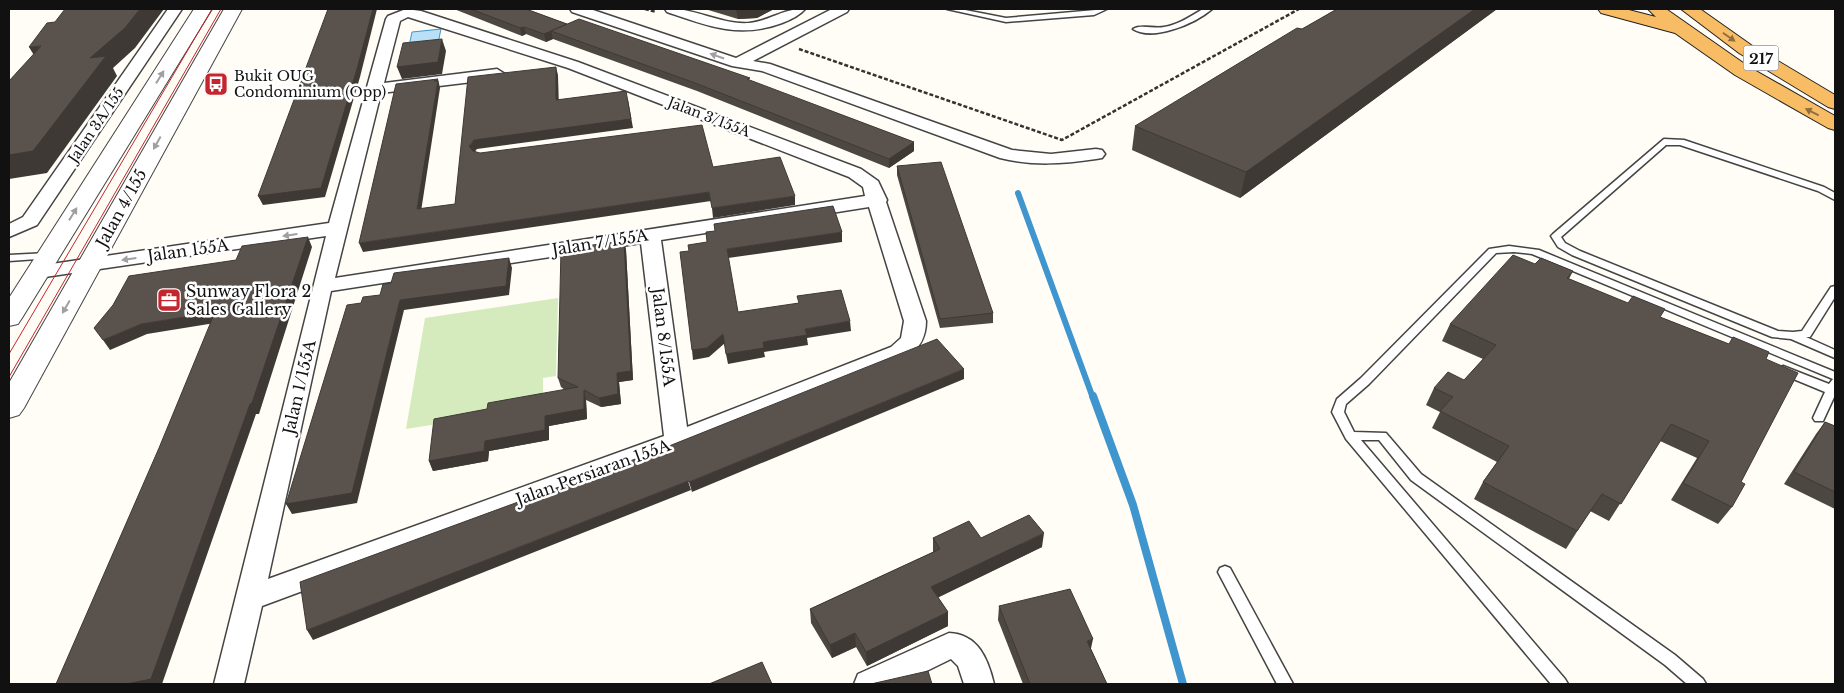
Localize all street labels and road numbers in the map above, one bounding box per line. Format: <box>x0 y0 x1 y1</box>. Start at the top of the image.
road number: 217 <box>1744 46 1778 70</box>
street label: Jalan 3A/155 <box>63 84 128 168</box>
street label: Jalan 3/155A <box>663 92 753 141</box>
street label: Jalan 4/155 <box>90 165 151 252</box>
street label: Jalan 7/155A <box>549 224 650 260</box>
street label: Jalan 155A <box>144 234 231 266</box>
street label: Jalan 8/155A <box>648 285 680 388</box>
street label: Jalan 1/155A <box>278 337 320 438</box>
street label: Jalan Persiaran 155A <box>511 435 674 510</box>

